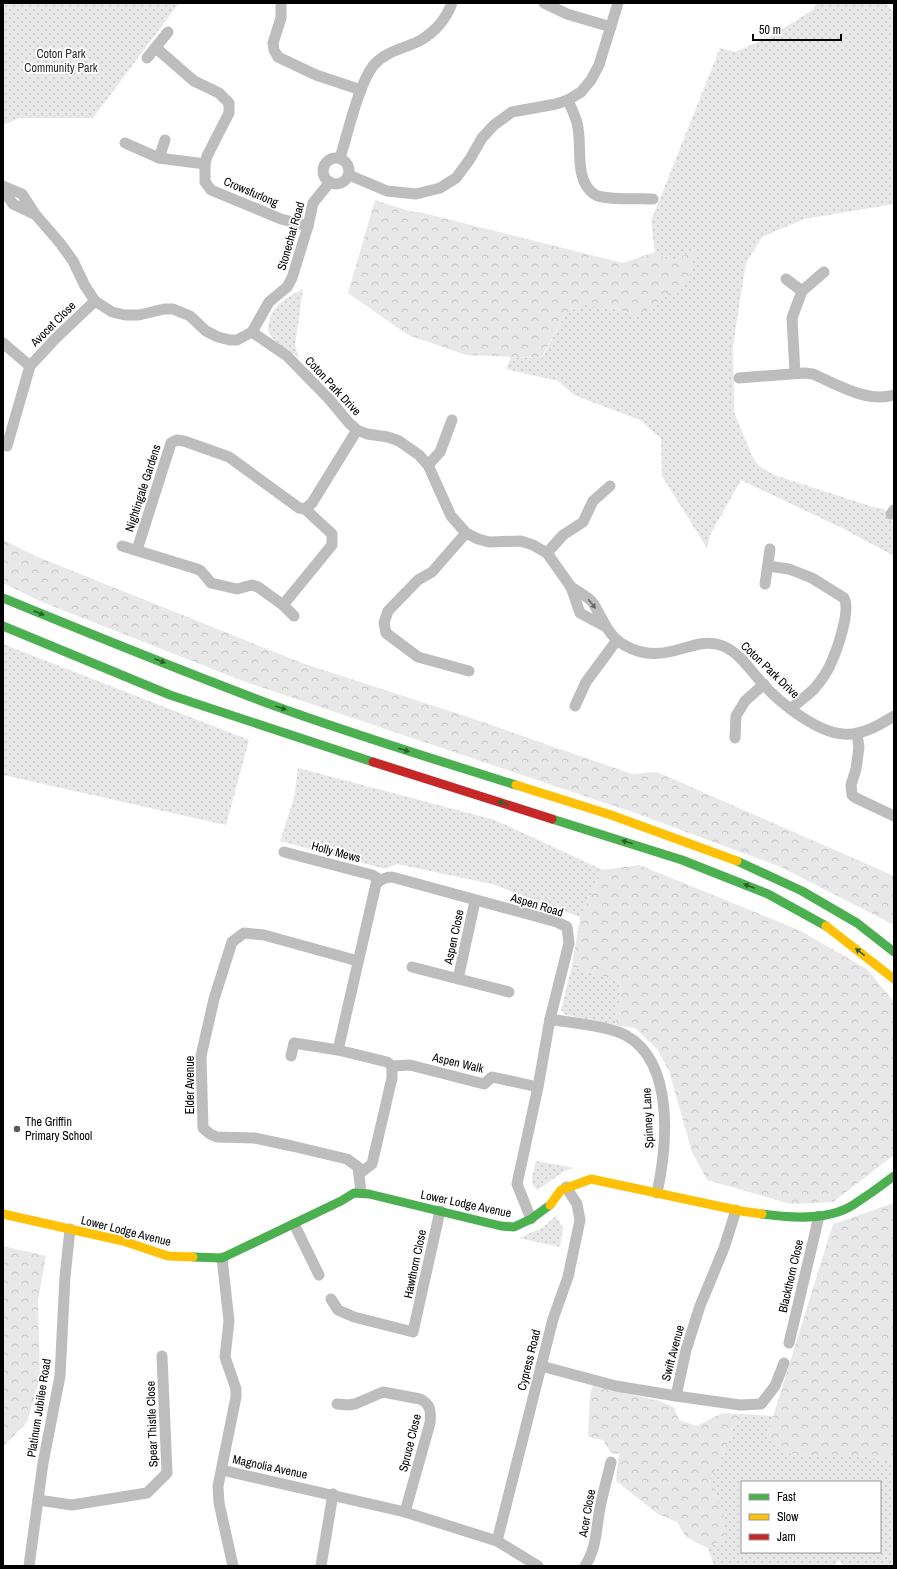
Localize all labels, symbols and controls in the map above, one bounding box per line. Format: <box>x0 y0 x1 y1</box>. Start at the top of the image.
scale bar <box>753 16 841 42</box>
text: 50 m <box>759 22 781 38</box>
park label: Coton Park Community Park <box>24 46 98 76</box>
street label: Crowsfurlong <box>221 173 281 211</box>
street label: Stonechat Road <box>274 200 308 272</box>
street label: Avocet Close <box>26 298 79 351</box>
street label: Coton Park Drive <box>301 353 365 419</box>
street label: Nightingale Gardens <box>121 442 165 534</box>
one-way arrow <box>588 599 596 610</box>
one-way arrow <box>33 610 44 616</box>
street label: Coton Park Drive <box>737 638 803 702</box>
one-way arrow <box>154 659 166 665</box>
one-way arrow <box>275 705 287 711</box>
one-way arrow <box>398 747 410 753</box>
one-way arrow <box>496 800 508 806</box>
street label: Holly Mews <box>310 838 362 866</box>
one-way arrow <box>620 839 632 845</box>
one-way arrow <box>743 883 755 889</box>
street label: Aspen Road <box>508 889 565 921</box>
street label: Aspen Close <box>440 908 468 967</box>
one-way arrow <box>855 948 866 957</box>
street label: Aspen Walk <box>430 1049 485 1077</box>
street label: Elder Avenue <box>182 1056 198 1114</box>
street label: Spinney Lane <box>638 1087 658 1149</box>
place label: The Griffin Primary School <box>25 1114 92 1144</box>
marker: The Griffin Primary School <box>12 1124 22 1134</box>
street label: Lower Lodge Avenue <box>419 1187 513 1221</box>
street label: Lower Lodge Avenue <box>79 1212 173 1250</box>
street label: Hawthorn Close <box>400 1228 430 1300</box>
street label: Blackthorn Close <box>775 1238 807 1314</box>
street label: Swift Avenue <box>658 1323 688 1383</box>
street label: Cypress Road <box>514 1328 544 1392</box>
street label: Platinum Jubilee Road <box>23 1358 55 1458</box>
street label: Spear Thistle Close <box>142 1381 162 1467</box>
street label: Spruce Close <box>395 1412 425 1474</box>
street label: Magnolia Avenue <box>231 1451 309 1483</box>
legend <box>741 1481 881 1553</box>
street label: Acer Close <box>575 1488 599 1539</box>
text: Fast <box>777 1489 796 1505</box>
text: Slow <box>777 1509 799 1525</box>
text: Jam <box>777 1529 796 1545</box>

